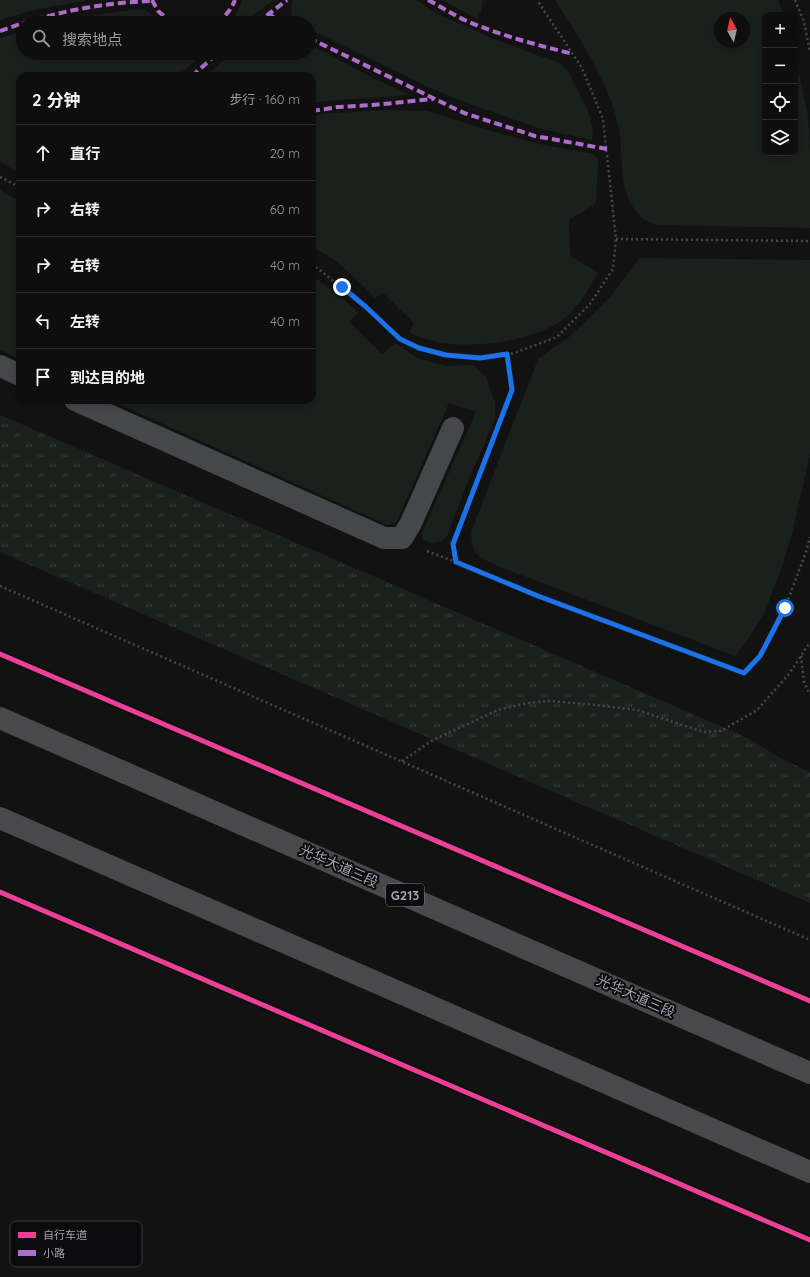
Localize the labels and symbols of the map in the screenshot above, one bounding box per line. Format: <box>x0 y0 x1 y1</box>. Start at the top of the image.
north arrow <box>714 12 750 48</box>
route end <box>333 278 351 296</box>
route start <box>776 599 794 617</box>
street label: 光华大道三段 <box>297 841 381 891</box>
road number: G213 <box>386 884 424 906</box>
street label: 光华大道三段 <box>594 971 678 1021</box>
legend <box>10 1221 142 1267</box>
text: 自行车道 <box>43 1228 87 1242</box>
text: 小路 <box>43 1246 65 1260</box>

